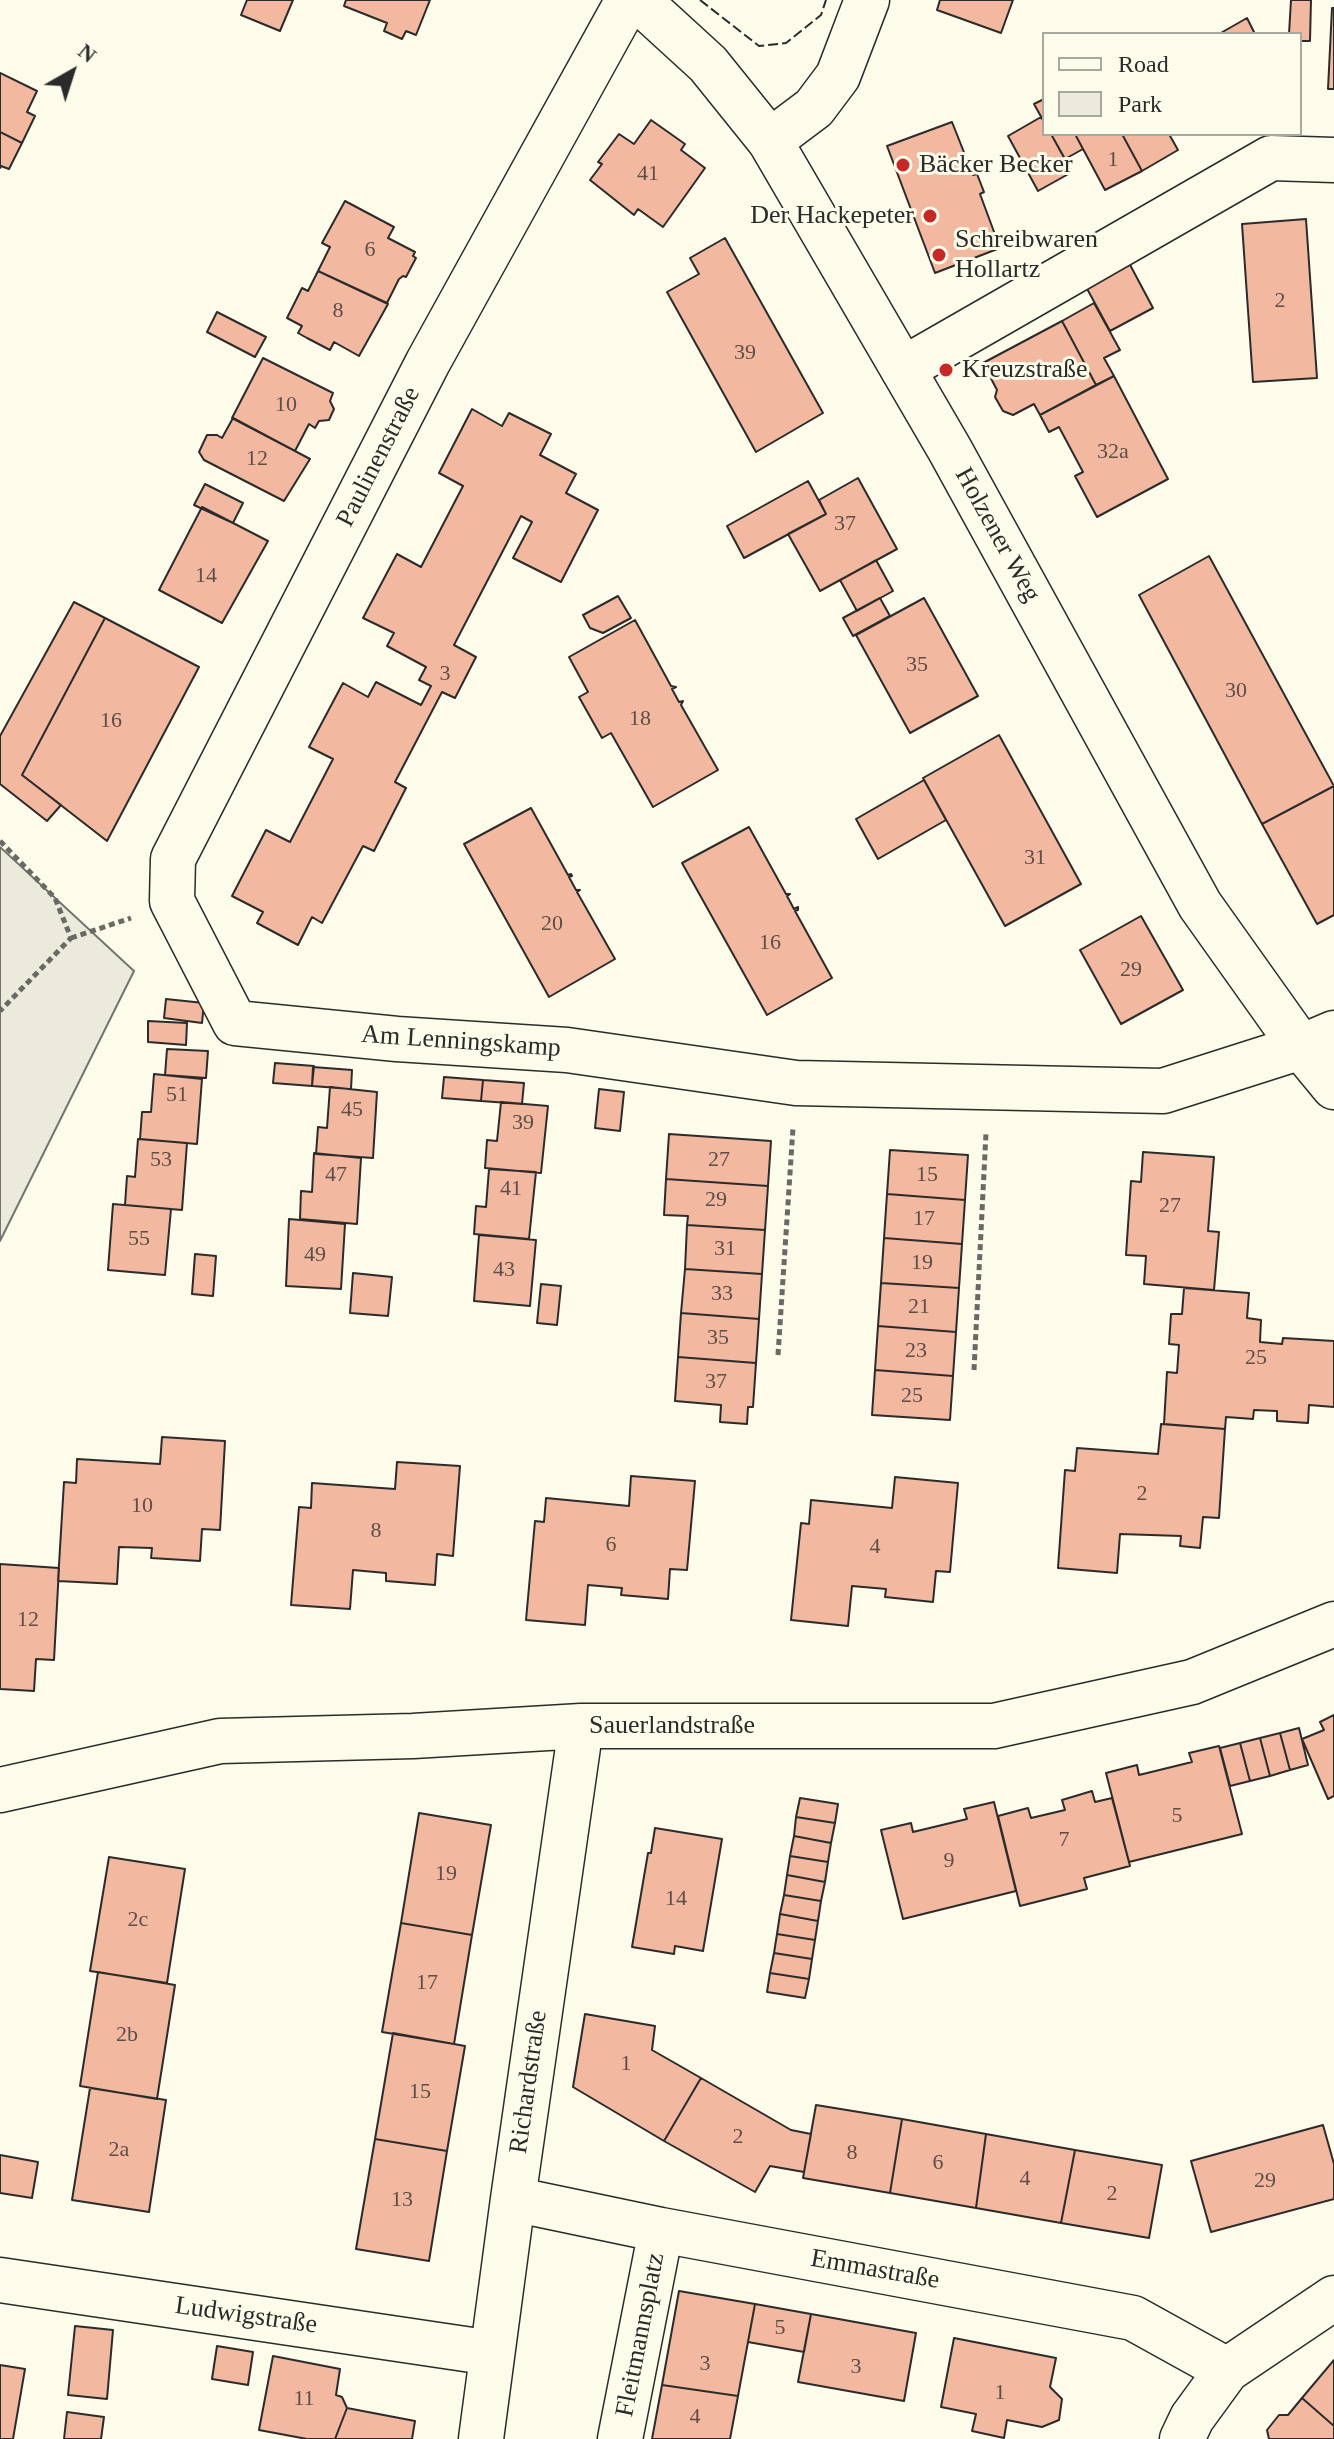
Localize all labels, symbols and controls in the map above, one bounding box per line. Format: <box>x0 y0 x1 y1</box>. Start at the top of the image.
north arrow <box>32 32 112 112</box>
legend <box>1042 32 1302 136</box>
text: N <box>73 38 101 68</box>
text: Road <box>1118 51 1169 77</box>
text: Park <box>1118 91 1162 117</box>
house number: 1 <box>1108 147 1118 173</box>
place label: Bäcker Becker <box>919 149 1073 181</box>
marker: Bäcker Becker <box>894 156 912 174</box>
house number: 41 <box>637 161 659 187</box>
place label: Der Hackepeter <box>750 200 914 232</box>
marker: Der Hackepeter <box>921 207 939 225</box>
place label: Schreibwaren Hollartz <box>955 224 1098 286</box>
house number: 6 <box>364 237 376 263</box>
marker: Schreibwaren Hollartz <box>930 246 948 264</box>
house number: 2 <box>1274 288 1286 314</box>
house number: 8 <box>332 298 344 324</box>
house number: 39 <box>734 340 756 366</box>
place label: Kreuzstraße <box>962 354 1088 386</box>
marker: Kreuzstraße <box>937 361 955 379</box>
street label: Paulinenstraße <box>330 382 428 532</box>
house number: 10 <box>275 392 297 418</box>
house number: 32a <box>1097 439 1129 465</box>
house number: 12 <box>246 446 268 472</box>
street label: Holzener Weg <box>947 462 1047 608</box>
house number: 37 <box>834 511 856 537</box>
house number: 14 <box>195 563 217 589</box>
house number: 35 <box>906 652 928 678</box>
house number: 3 <box>440 661 450 687</box>
house number: 30 <box>1225 678 1247 704</box>
house number: 18 <box>629 706 651 732</box>
house number: 16 <box>100 708 122 734</box>
house number: 31 <box>1024 845 1046 871</box>
house number: 20 <box>541 911 563 937</box>
house number: 16 <box>759 930 781 956</box>
house number: 29 <box>1120 957 1142 983</box>
street label: Am Lenningskamp <box>360 1019 562 1065</box>
house number: 51 <box>166 1082 188 1108</box>
house number: 45 <box>341 1097 363 1123</box>
house number: 39 <box>512 1110 534 1136</box>
house number: 53 <box>150 1147 172 1173</box>
house number: 27 <box>708 1147 730 1173</box>
house number: 47 <box>325 1162 347 1188</box>
house number: 15 <box>916 1162 938 1188</box>
house number: 41 <box>500 1176 522 1202</box>
house number: 29 <box>705 1187 727 1213</box>
house number: 27 <box>1159 1193 1181 1219</box>
house number: 17 <box>913 1206 935 1232</box>
house number: 55 <box>128 1226 150 1252</box>
house number: 31 <box>714 1236 736 1262</box>
house number: 49 <box>304 1242 326 1268</box>
house number: 19 <box>911 1250 933 1276</box>
house number: 43 <box>493 1257 515 1283</box>
house number: 33 <box>711 1281 733 1307</box>
house number: 21 <box>908 1294 930 1320</box>
house number: 35 <box>707 1325 729 1351</box>
house number: 23 <box>905 1338 927 1364</box>
house number: 25 <box>1245 1345 1267 1371</box>
house number: 37 <box>705 1369 727 1395</box>
house number: 25 <box>901 1383 923 1409</box>
house number: 2 <box>1136 1481 1148 1507</box>
house number: 10 <box>131 1493 153 1519</box>
house number: 8 <box>370 1518 382 1544</box>
house number: 6 <box>606 1532 616 1558</box>
house number: 4 <box>870 1534 880 1560</box>
house number: 12 <box>17 1607 39 1633</box>
street label: Sauerlandstraße <box>589 1710 755 1742</box>
house number: 5 <box>1172 1803 1182 1829</box>
house number: 7 <box>1058 1827 1070 1853</box>
house number: 9 <box>944 1848 954 1874</box>
house number: 19 <box>435 1861 457 1887</box>
house number: 14 <box>665 1886 687 1912</box>
house number: 2c <box>128 1907 148 1933</box>
house number: 17 <box>416 1970 438 1996</box>
street label: Richardstraße <box>504 2008 554 2156</box>
house number: 2b <box>116 2022 138 2048</box>
house number: 1 <box>620 2051 632 2077</box>
house number: 15 <box>409 2079 431 2105</box>
house number: 2 <box>732 2124 744 2150</box>
house number: 2a <box>109 2137 129 2163</box>
house number: 8 <box>846 2140 858 2166</box>
house number: 6 <box>932 2150 944 2176</box>
house number: 4 <box>1020 2166 1030 2192</box>
house number: 29 <box>1254 2168 1276 2194</box>
house number: 2 <box>1106 2181 1118 2207</box>
house number: 13 <box>391 2187 413 2213</box>
street label: Emmastraße <box>808 2243 942 2297</box>
street label: Fleitmannsplatz <box>610 2251 672 2419</box>
street label: Ludwigstraße <box>173 2291 319 2341</box>
house number: 5 <box>774 2315 786 2341</box>
house number: 3 <box>700 2351 710 2377</box>
house number: 3 <box>850 2354 862 2380</box>
house number: 1 <box>994 2380 1006 2406</box>
house number: 11 <box>293 2386 315 2412</box>
house number: 4 <box>690 2404 700 2430</box>

